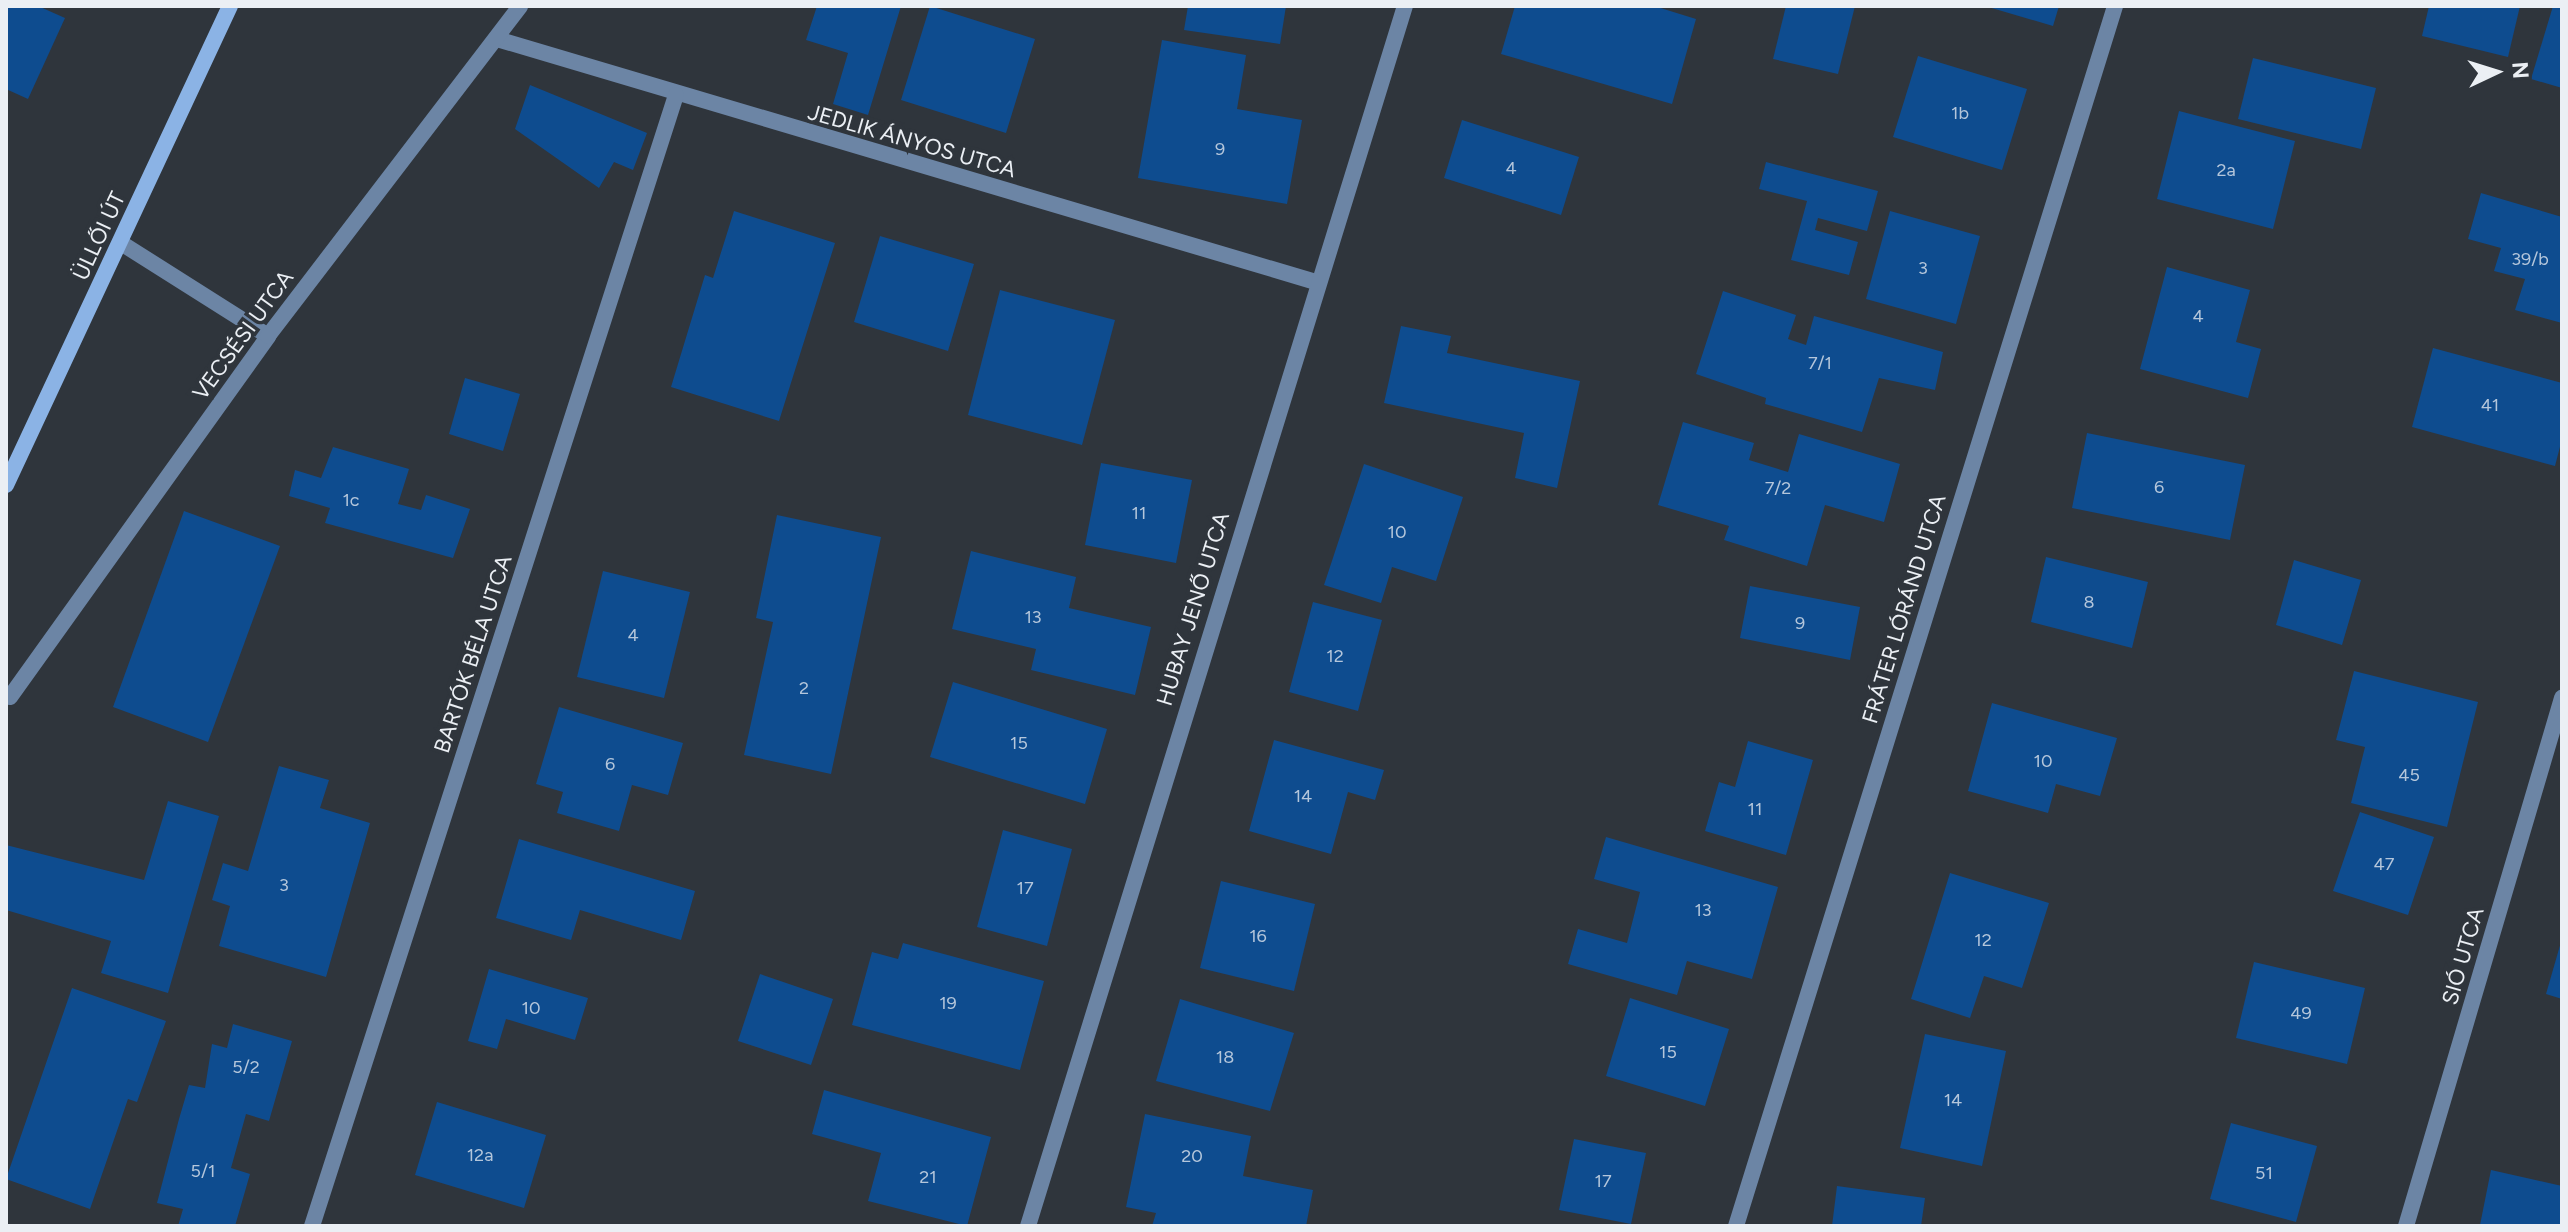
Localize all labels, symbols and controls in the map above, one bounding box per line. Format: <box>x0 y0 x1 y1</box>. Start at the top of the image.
north arrow <box>2456 32 2536 112</box>
text: N <box>2506 61 2535 80</box>
street label: JEDLIK ÁNYOS UTCA <box>805 99 1019 183</box>
house number: 1b <box>1951 102 1969 124</box>
house number: 9 <box>1215 138 1225 160</box>
house number: 4 <box>1505 157 1517 179</box>
house number: 2a <box>2216 159 2236 181</box>
street label: ÜLLŐI ÚT <box>67 188 131 284</box>
house number: 39/b <box>2511 248 2549 270</box>
house number: 3 <box>1918 257 1928 279</box>
street label: VECSÉSI UTCA <box>187 265 299 405</box>
house number: 4 <box>2192 305 2204 327</box>
house number: 7/1 <box>1808 352 1832 374</box>
house number: 41 <box>2481 394 2499 416</box>
house number: 6 <box>2154 476 2164 498</box>
house number: 7/2 <box>1765 477 1791 499</box>
house number: 1c <box>342 489 360 511</box>
street label: FRÁTER LÓRÁND UTCA <box>1857 491 1951 727</box>
house number: 11 <box>1132 502 1146 524</box>
street label: HUBAY JENŐ UTCA <box>1151 509 1235 709</box>
house number: 10 <box>1388 521 1406 543</box>
street label: BARTÓK BÉLA UTCA <box>429 552 517 756</box>
house number: 8 <box>2083 591 2095 613</box>
house number: 13 <box>1024 606 1042 628</box>
house number: 9 <box>1795 612 1805 634</box>
house number: 4 <box>627 624 639 646</box>
house number: 12 <box>1326 645 1344 667</box>
house number: 2 <box>799 677 809 699</box>
house number: 15 <box>1010 732 1028 754</box>
house number: 10 <box>2034 750 2052 772</box>
house number: 6 <box>605 753 615 775</box>
house number: 45 <box>2398 764 2420 786</box>
house number: 14 <box>1294 785 1312 807</box>
house number: 11 <box>1748 798 1762 820</box>
house number: 47 <box>2374 853 2394 875</box>
house number: 3 <box>279 874 289 896</box>
house number: 17 <box>1016 877 1034 899</box>
house number: 13 <box>1694 899 1712 921</box>
street label: SIÓ UTCA <box>2436 904 2490 1008</box>
house number: 16 <box>1249 925 1267 947</box>
house number: 12 <box>1974 929 1992 951</box>
house number: 19 <box>939 992 957 1014</box>
house number: 10 <box>522 997 540 1019</box>
house number: 49 <box>2290 1002 2312 1024</box>
house number: 15 <box>1659 1041 1677 1063</box>
house number: 18 <box>1216 1046 1234 1068</box>
house number: 5/2 <box>232 1056 260 1078</box>
house number: 14 <box>1944 1089 1962 1111</box>
house number: 12a <box>467 1144 493 1166</box>
house number: 20 <box>1181 1145 1203 1167</box>
house number: 5/1 <box>191 1160 215 1182</box>
house number: 51 <box>2255 1162 2273 1184</box>
house number: 21 <box>919 1166 937 1188</box>
house number: 17 <box>1594 1170 1612 1192</box>

